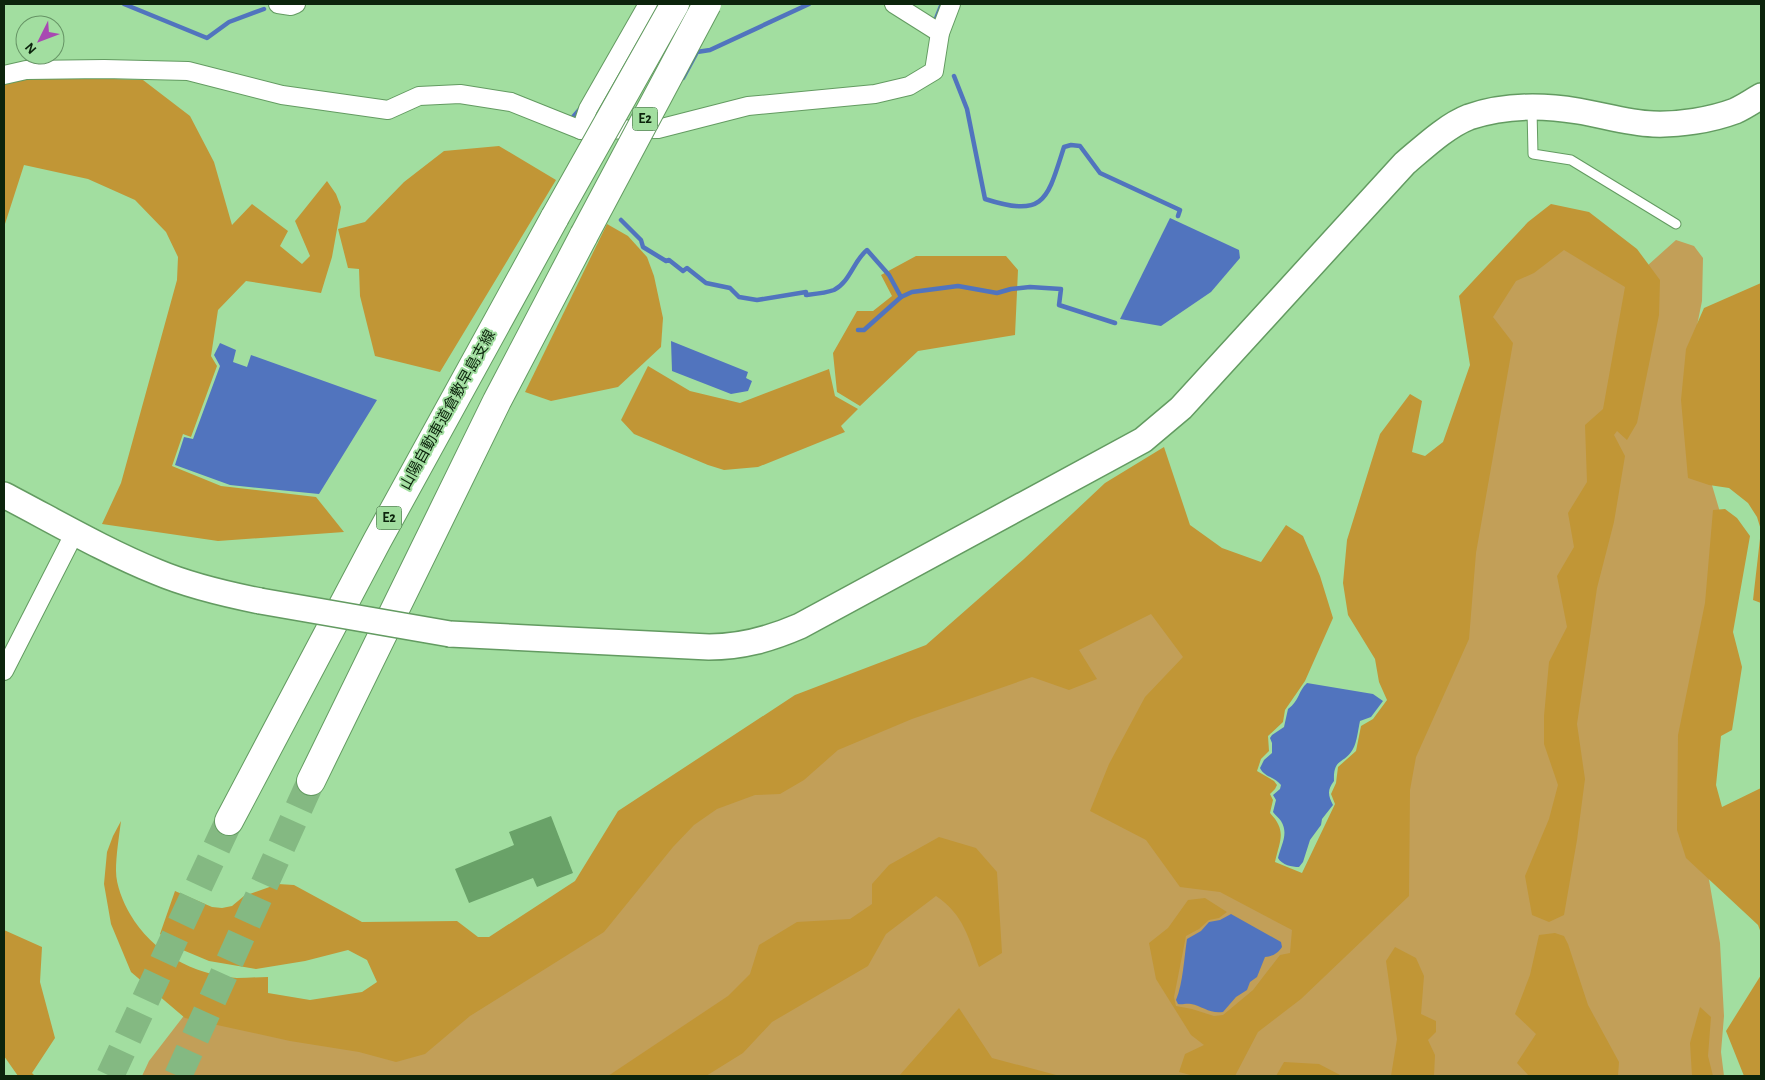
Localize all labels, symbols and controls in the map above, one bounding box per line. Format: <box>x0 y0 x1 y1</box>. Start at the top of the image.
north arrow <box>15 15 65 65</box>
text: N <box>23 40 40 56</box>
road number: E2 <box>632 108 658 130</box>
street label: 山陽自動車道倉敷早島支線 <box>396 327 498 492</box>
road number: E2 <box>376 506 402 530</box>

